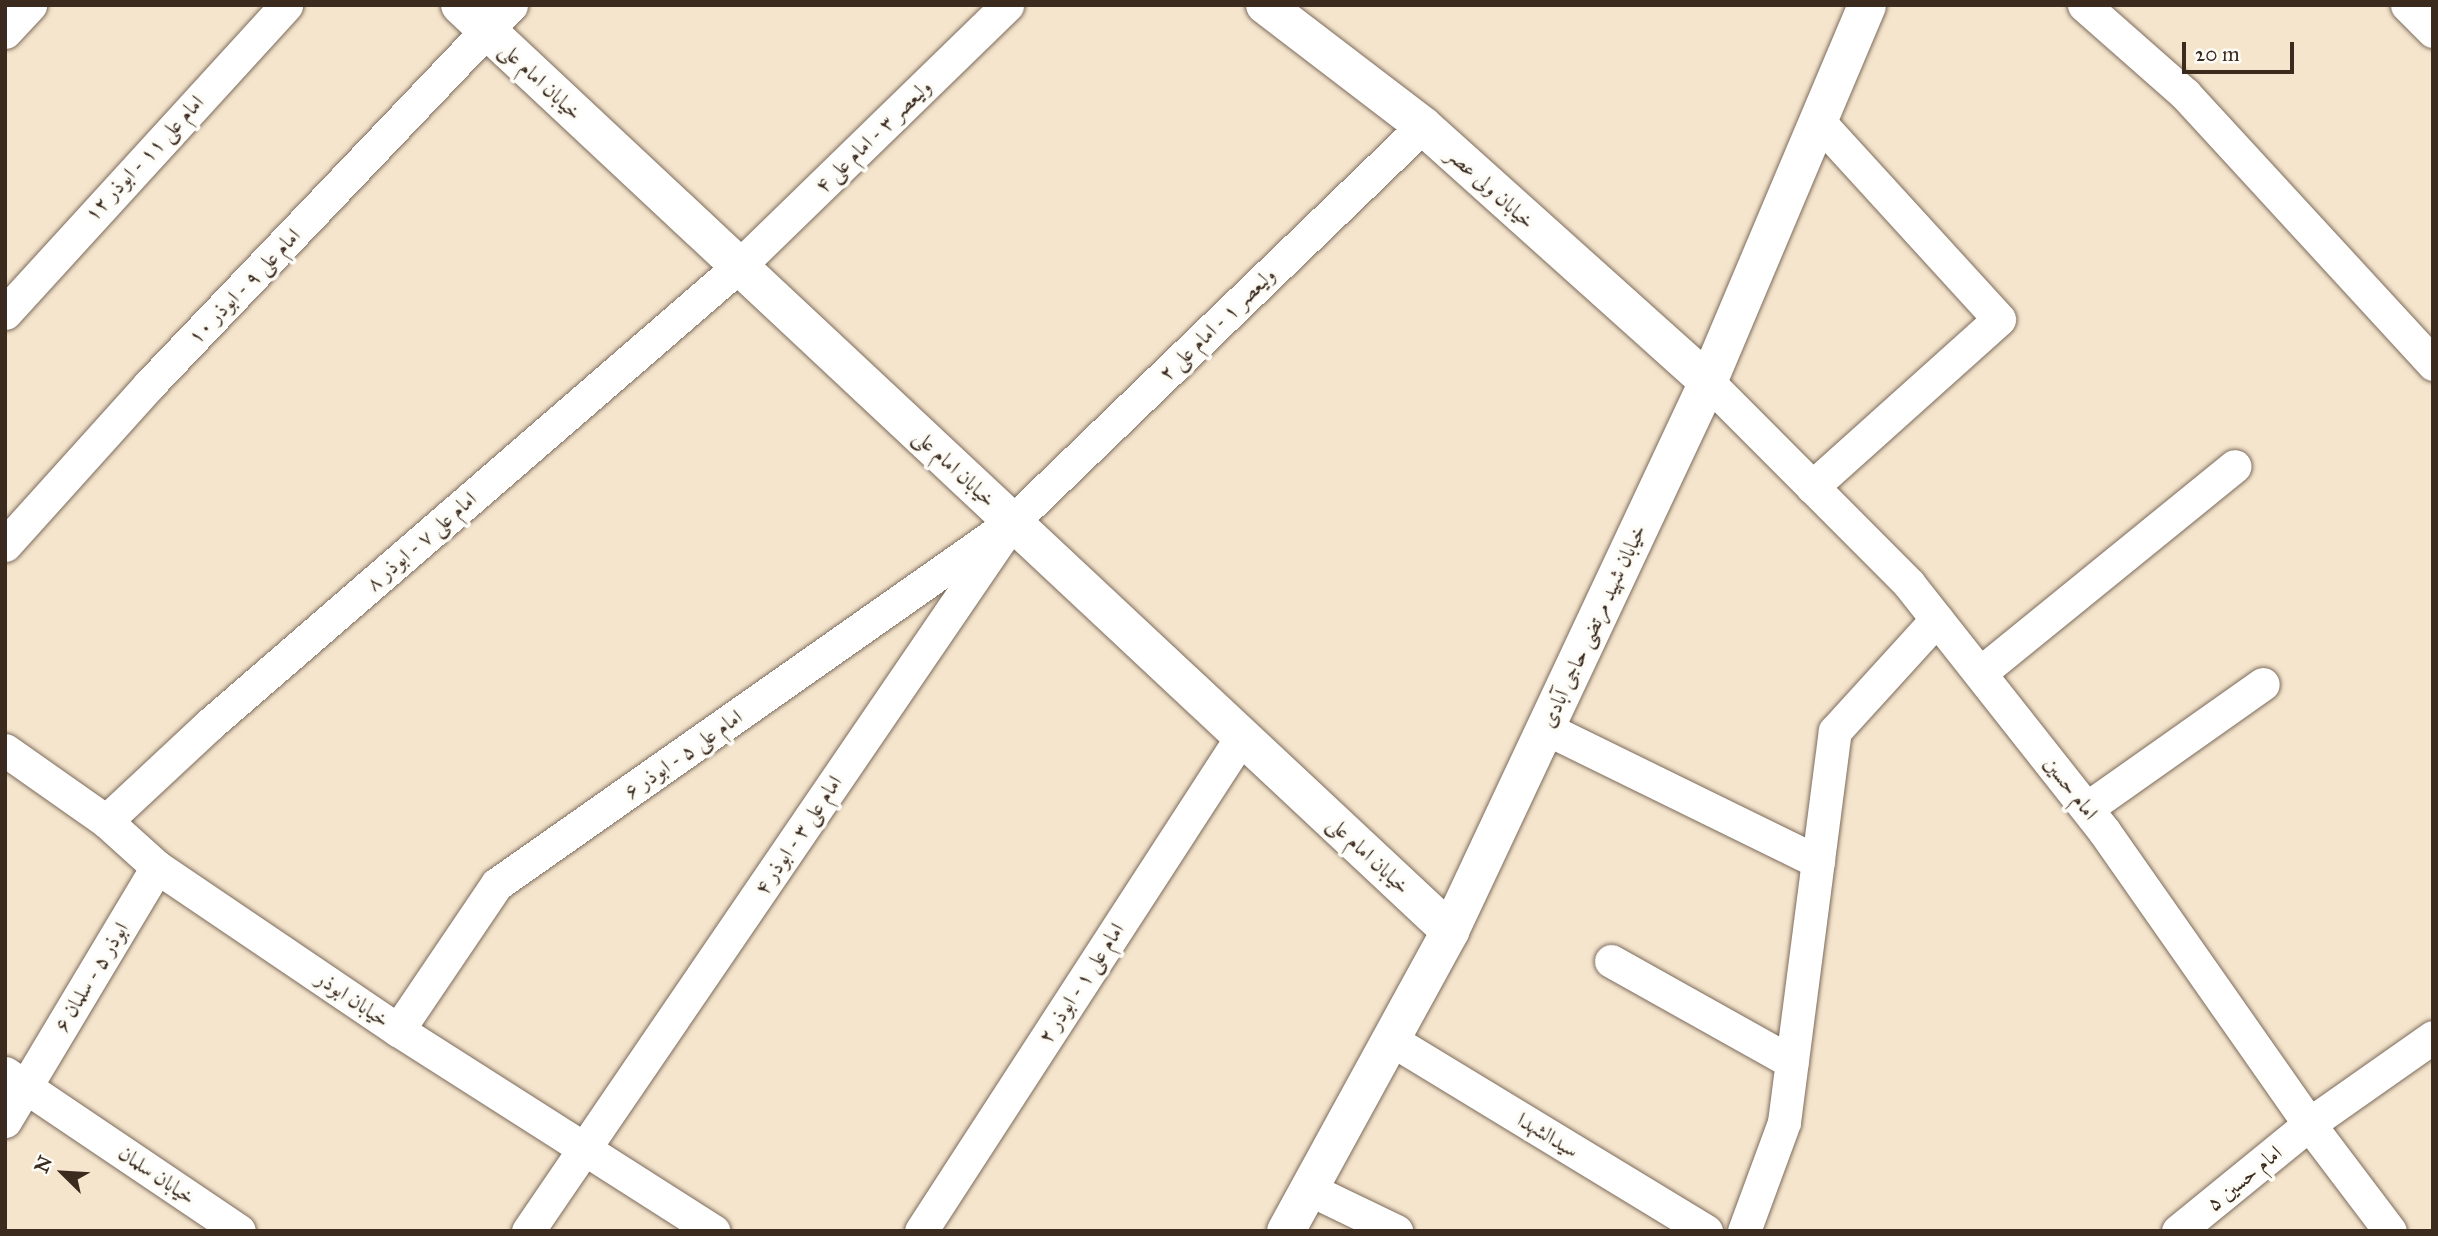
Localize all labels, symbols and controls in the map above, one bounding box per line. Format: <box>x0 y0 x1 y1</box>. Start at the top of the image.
scale bar <box>2186 28 2298 72</box>
street label: خیابان امام علی <box>495 37 587 125</box>
text: 20 m <box>2195 41 2240 67</box>
street label: ولیعصر ۳ - امام علی ۴ <box>810 74 936 198</box>
street label: امام علی ۱۱ - ابوذر ۱۲ <box>79 90 209 226</box>
street label: خیابان ولی عصر <box>1442 142 1540 234</box>
street label: امام علی ۹ - ابوذر ۱۰ <box>183 223 305 349</box>
street label: ولیعصر ۱ - امام علی ۲ <box>1154 262 1280 386</box>
street label: خیابان امام علی <box>909 424 1001 512</box>
street label: امام علی ۷ - ابوذر ۸ <box>360 486 482 596</box>
street label: خیابان شهید مرتضی حاجی آبادی <box>1535 521 1651 731</box>
street label: امام علی ۵ - ابوذر ۶ <box>619 704 747 804</box>
street label: امام حسین <box>2039 751 2103 825</box>
street label: امام علی ۳ - ابوذر ۴ <box>749 771 847 899</box>
street label: خیابان امام علی <box>1323 811 1415 899</box>
street label: ابوذر ۵ - سلمان ۶ <box>48 918 134 1036</box>
street label: امام علی ۱ - ابوذر ۲ <box>1033 918 1129 1048</box>
street label: خیابان ابوذر <box>312 965 394 1033</box>
street label: سیدالشهدا <box>1513 1107 1583 1163</box>
north arrow <box>28 1138 98 1208</box>
street label: خیابان سلمان <box>114 1140 200 1210</box>
street label: امام حسین ۵ <box>2201 1140 2287 1216</box>
text: N <box>30 1152 57 1176</box>

